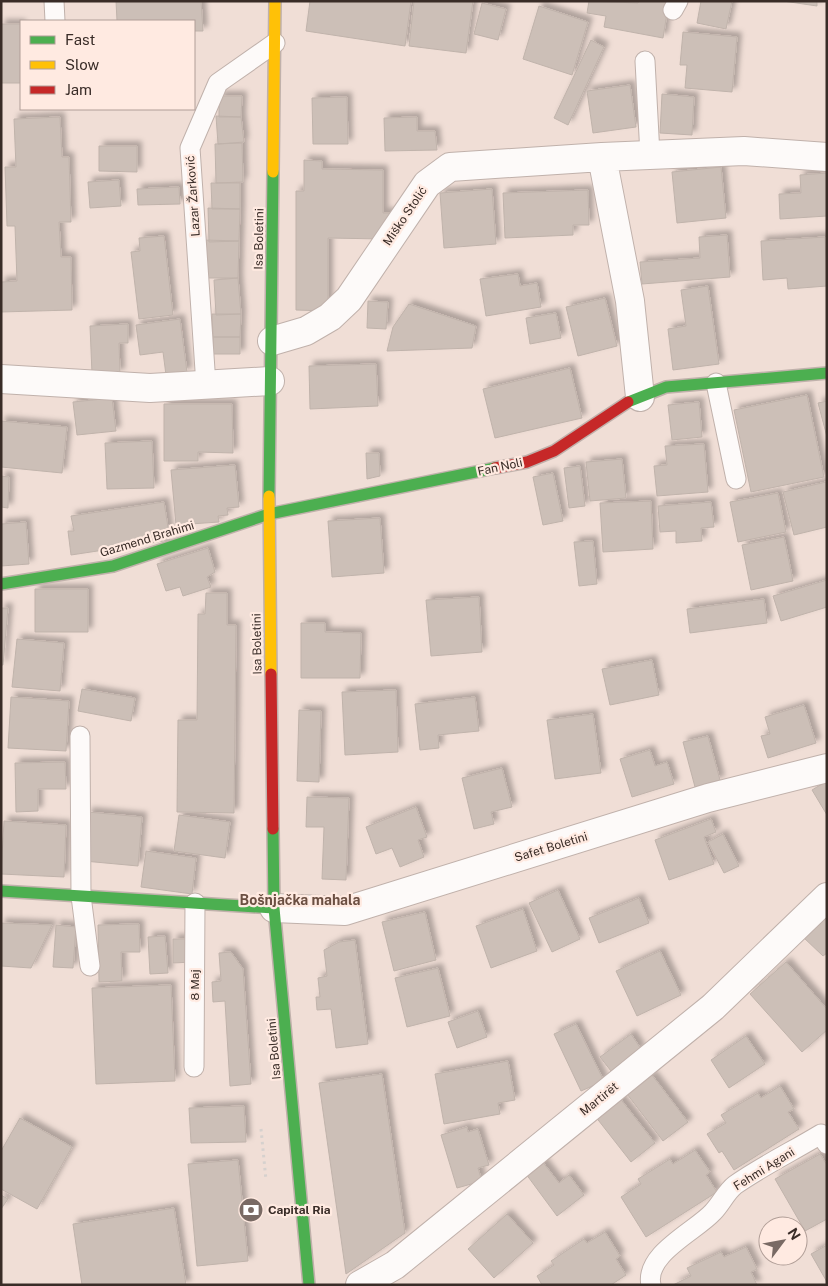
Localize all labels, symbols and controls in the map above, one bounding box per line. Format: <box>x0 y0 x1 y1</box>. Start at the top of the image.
legend <box>20 20 195 110</box>
text: Fast <box>65 31 95 48</box>
text: Slow <box>65 56 100 73</box>
text: Jam <box>65 81 92 98</box>
street label: Lazar Žarković <box>183 155 203 237</box>
street label: Miško Stolić <box>380 184 430 248</box>
street label: Isa Boletini <box>251 208 267 270</box>
street label: Fan Noli <box>476 455 524 479</box>
street label: Gazmend Brahimi <box>98 518 196 560</box>
street label: Isa Boletini <box>249 613 265 675</box>
street label: Safet Boletini <box>513 829 589 865</box>
district label: Bošnjačka mahala <box>239 892 361 908</box>
street label: 8 Maj <box>188 969 202 1001</box>
street label: Isa Boletini <box>264 1018 284 1080</box>
street label: Martirët <box>577 1079 621 1119</box>
street label: Fehmi Agani <box>731 1145 797 1193</box>
bank icon: Capital Ria <box>238 1197 264 1223</box>
place label: Capital Ria <box>268 1203 331 1217</box>
north arrow <box>758 1216 808 1266</box>
text: N <box>784 1225 804 1243</box>

